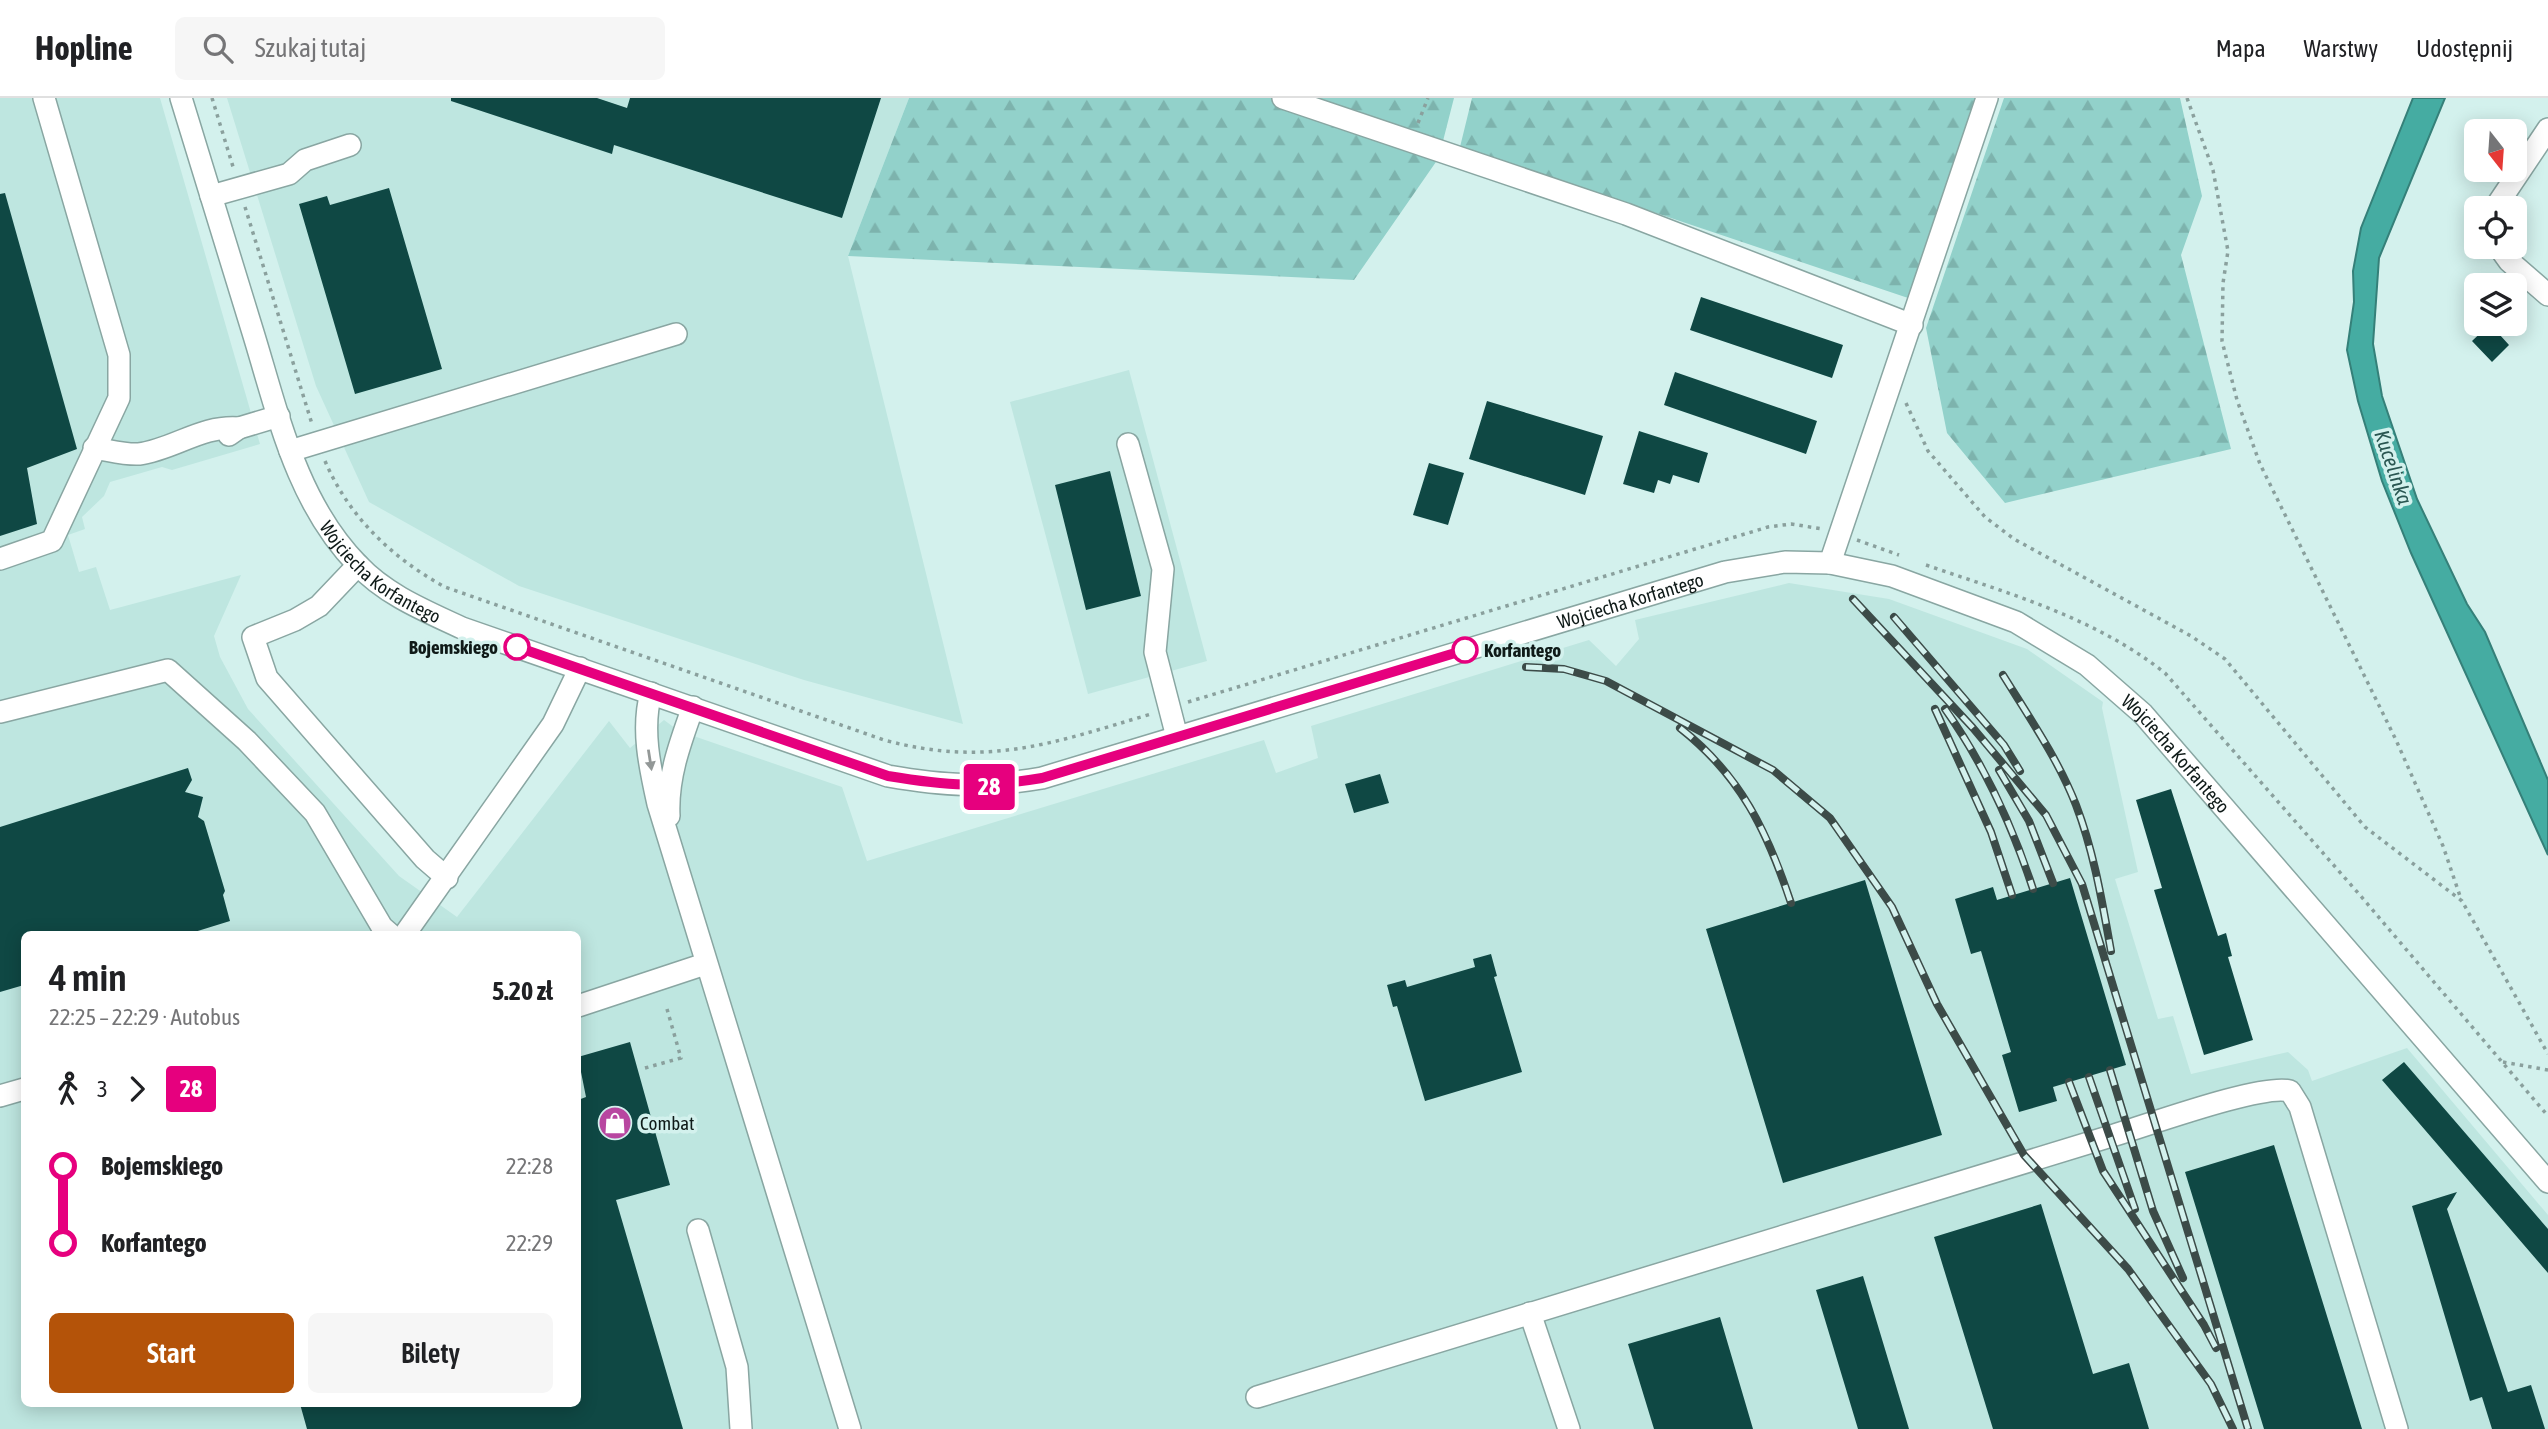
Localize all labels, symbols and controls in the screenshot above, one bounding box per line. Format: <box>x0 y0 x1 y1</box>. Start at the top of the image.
search box <box>175 17 665 80</box>
text: Hopline <box>35 29 133 67</box>
icon: search <box>199 29 237 67</box>
text: Szukaj tutaj <box>255 33 366 63</box>
text: Mapa <box>2216 35 2266 62</box>
text: Warstwy <box>2304 35 2378 62</box>
text: Udostępnij <box>2416 35 2513 62</box>
north arrow <box>2464 119 2527 182</box>
map controls <box>2464 119 2527 336</box>
button: locate <box>2464 196 2527 259</box>
button: layers <box>2464 273 2527 336</box>
water label: Kucelinka <box>2370 427 2418 507</box>
street label: Wojciecha Korfantego <box>315 517 444 628</box>
street label: Wojciecha Korfantego <box>1555 568 1706 633</box>
marker: Bojemskiego <box>504 634 530 660</box>
place label: Bojemskiego <box>409 636 498 658</box>
marker: Korfantego <box>1452 637 1478 663</box>
place label: Korfantego <box>1484 639 1561 661</box>
street label: Wojciecha Korfantego <box>2117 690 2234 817</box>
one-way arrow <box>645 749 656 771</box>
line badge: 28 <box>958 764 1020 810</box>
text: 28 <box>978 773 1000 800</box>
text: 4 min <box>49 956 127 999</box>
text: 5.20 zł <box>492 976 553 1006</box>
text: 22:25 – 22:29 · Autobus <box>49 1004 240 1030</box>
icon: walk <box>49 1070 87 1108</box>
icon: forward <box>118 1070 156 1108</box>
text: 28 <box>180 1075 202 1102</box>
text: 3 <box>97 1076 108 1102</box>
shop icon: Combat <box>596 1104 634 1142</box>
place label: Combat <box>640 1112 694 1134</box>
text: Bojemskiego <box>101 1151 223 1181</box>
text: 22:28 <box>506 1153 553 1179</box>
text: Korfantego <box>101 1228 207 1258</box>
text: 22:29 <box>506 1230 553 1256</box>
button: Start <box>49 1313 294 1393</box>
button: Bilety <box>308 1313 553 1393</box>

